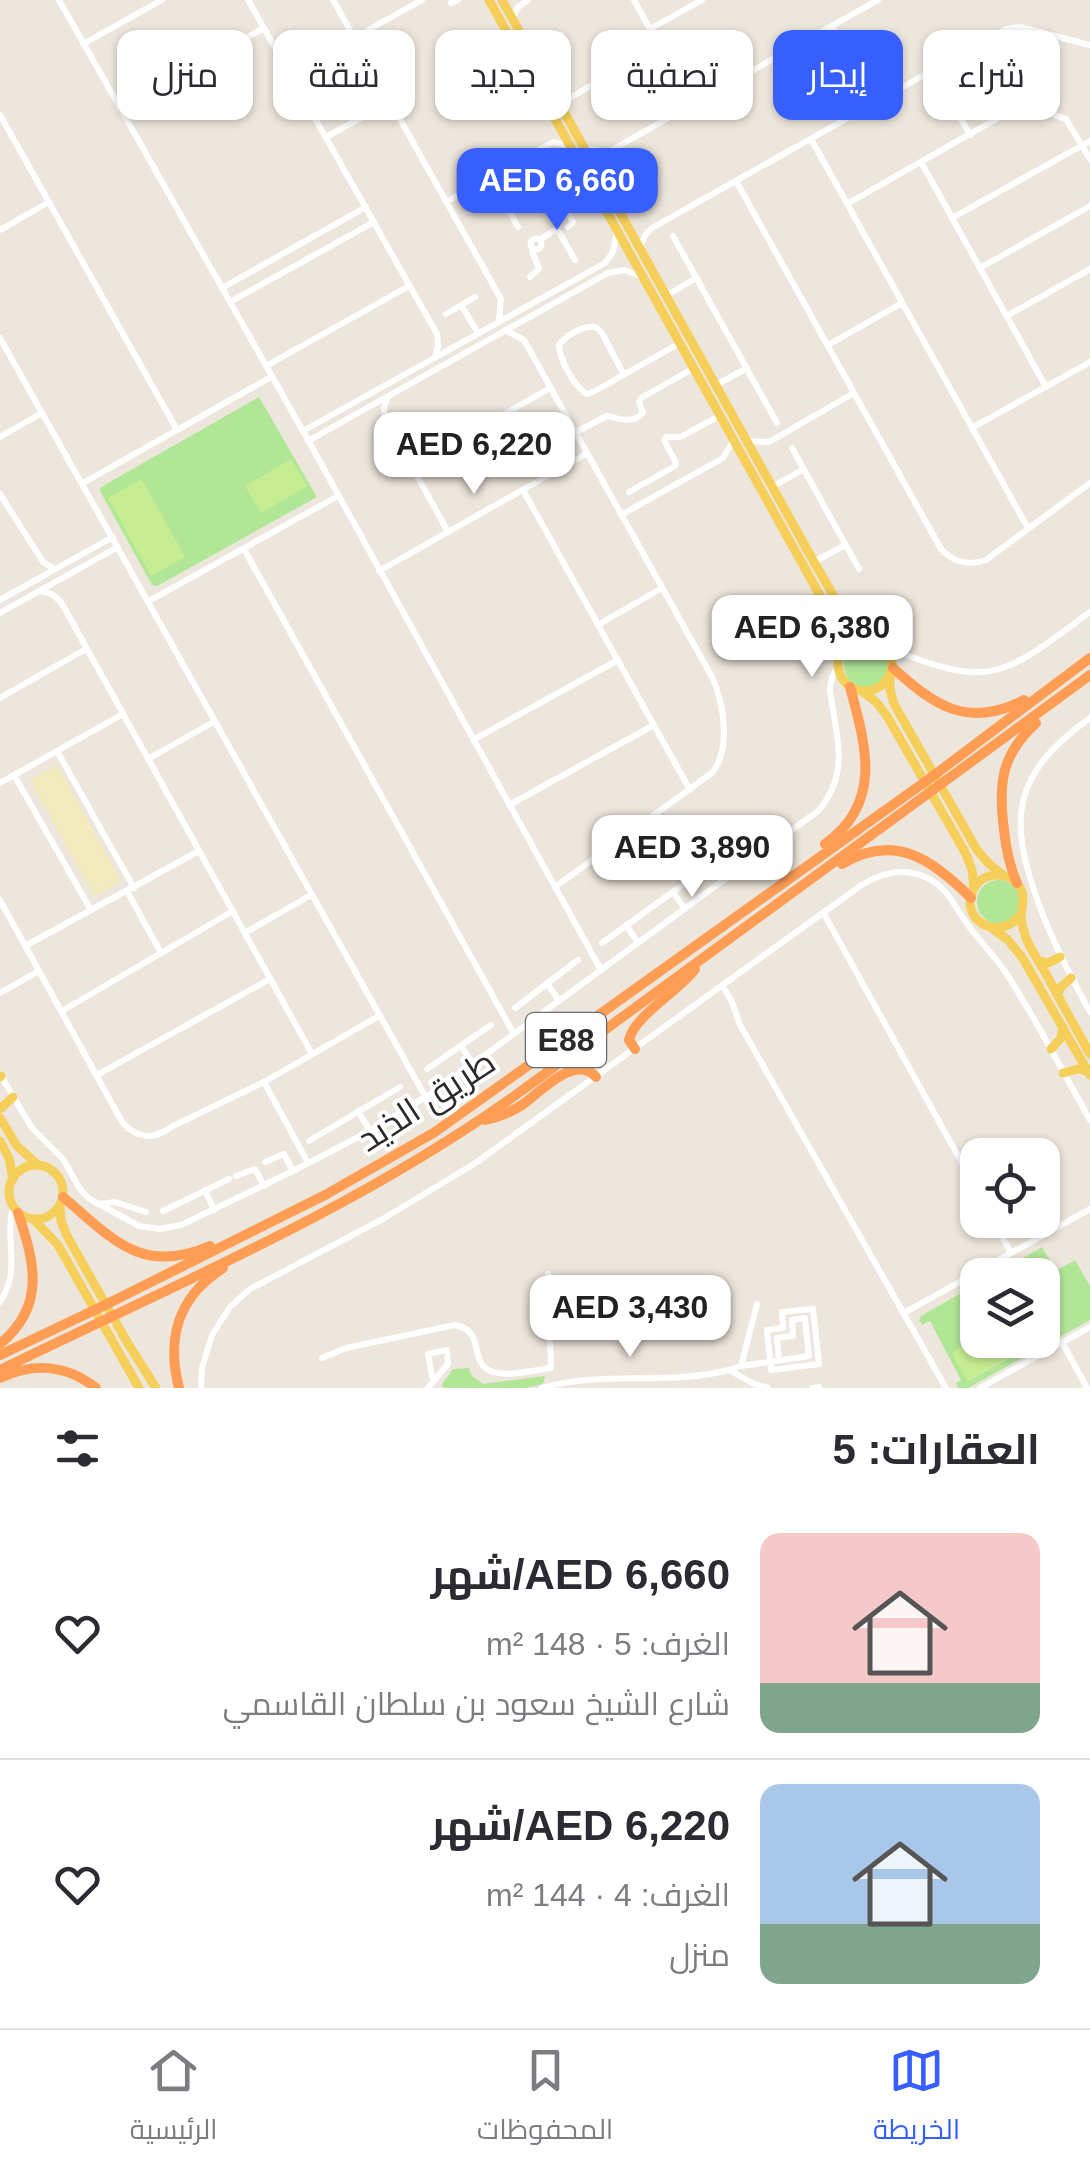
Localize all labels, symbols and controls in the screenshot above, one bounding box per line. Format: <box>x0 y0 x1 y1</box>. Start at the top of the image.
chip: منزل <box>117 30 253 120</box>
chip: شقة <box>273 30 415 120</box>
chip: جديد <box>435 30 571 120</box>
chip: تصفية <box>591 30 753 120</box>
chip: إيجار <box>773 30 903 120</box>
chip: شراء <box>923 30 1060 120</box>
pin: AED 6,660 <box>443 148 671 233</box>
text: AED 6,660 <box>479 162 635 198</box>
pin: AED 6,220 <box>360 412 588 497</box>
text: AED 6,220 <box>396 426 552 462</box>
pin: AED 6,380 <box>698 595 926 680</box>
text: AED 6,380 <box>734 609 890 645</box>
pin: AED 3,890 <box>578 815 806 900</box>
text: AED 3,890 <box>614 829 770 865</box>
road number: E88 <box>526 1013 606 1067</box>
street label: طريق الذيد <box>350 1041 503 1161</box>
map controls <box>960 1138 1060 1358</box>
button: locate <box>960 1138 1060 1238</box>
button: layers <box>960 1258 1060 1358</box>
pin: AED 3,430 <box>516 1275 744 1360</box>
text: AED 3,430 <box>552 1289 708 1325</box>
icon: filters <box>50 1421 105 1476</box>
text: العقارات: 5 <box>832 1426 1040 1473</box>
text: AED 6,660/شهر <box>431 1551 730 1598</box>
icon: home <box>840 1573 960 1693</box>
icon: heart <box>50 1606 105 1661</box>
text: الغرف: 5 · 148 m² <box>486 1626 730 1662</box>
text: شارع الشيخ سعود بن سلطان القاسمي <box>223 1686 730 1722</box>
text: AED 6,220/شهر <box>431 1802 730 1849</box>
icon: home <box>840 1824 960 1944</box>
icon: heart <box>50 1857 105 1912</box>
text: الغرف: 4 · 144 m² <box>486 1877 730 1913</box>
text: منزل <box>669 1937 730 1973</box>
tab: الرئيسية <box>130 2043 218 2155</box>
tab: المحفوظات <box>477 2043 613 2155</box>
tab: الخريطة <box>873 2043 960 2155</box>

